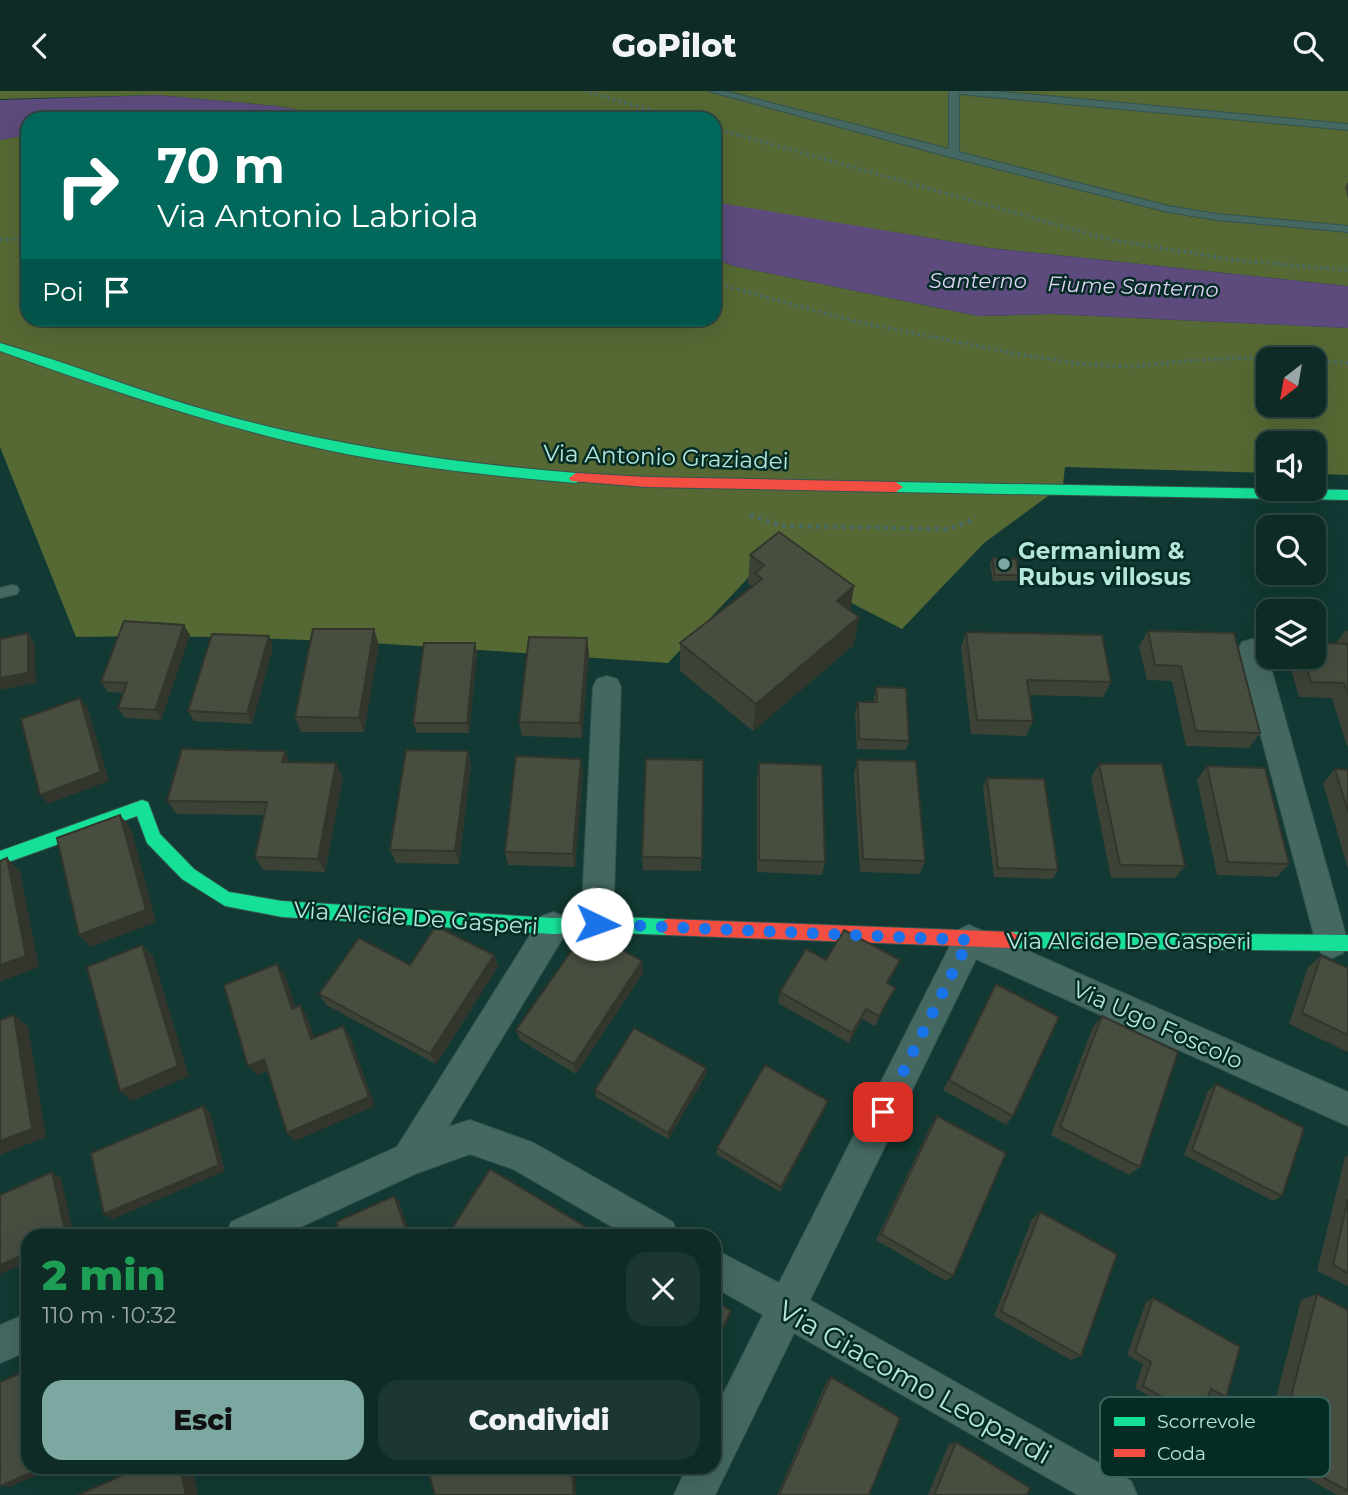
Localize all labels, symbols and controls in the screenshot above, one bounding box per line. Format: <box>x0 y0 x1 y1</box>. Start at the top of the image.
text: GoPilot <box>611 26 737 65</box>
icon: back <box>21 27 59 65</box>
icon: search <box>1289 27 1327 65</box>
text: 70 m <box>157 136 285 195</box>
icon: right <box>42 140 133 231</box>
text: Via Antonio Labriola <box>157 196 479 235</box>
water label: Santerno <box>929 268 1027 293</box>
water label: Fiume Santerno <box>1047 271 1219 302</box>
icon: arrive <box>98 273 136 311</box>
text: Poi <box>42 276 84 308</box>
north arrow <box>1256 347 1326 417</box>
map controls <box>1256 347 1326 669</box>
button: sound <box>1256 431 1326 501</box>
street label: Via Antonio Graziadei <box>543 439 789 475</box>
button: search <box>1256 515 1326 585</box>
place label: Germanium & Rubus villosus <box>1018 537 1191 591</box>
marker: Germanium & Rubus villosus <box>996 556 1012 572</box>
button: layers <box>1256 599 1326 669</box>
position arrow <box>560 887 634 961</box>
street label: Via Alcide De Gasperi <box>293 895 539 941</box>
street label: Via Alcide De Gasperi <box>1007 927 1251 955</box>
street label: Via Ugo Foscolo <box>1069 975 1247 1075</box>
pin <box>853 1082 913 1142</box>
icon: arrive <box>864 1093 902 1131</box>
text: 2 min <box>42 1249 166 1301</box>
button: close <box>626 1252 700 1326</box>
street label: Via Giacomo Leopardi <box>772 1293 1058 1471</box>
text: 110 m · 10:32 <box>42 1301 176 1329</box>
button: Esci <box>42 1380 364 1460</box>
button: Condividi <box>378 1380 700 1460</box>
legend <box>1100 1397 1330 1477</box>
text: Scorrevole <box>1157 1410 1256 1433</box>
text: Coda <box>1157 1442 1206 1465</box>

